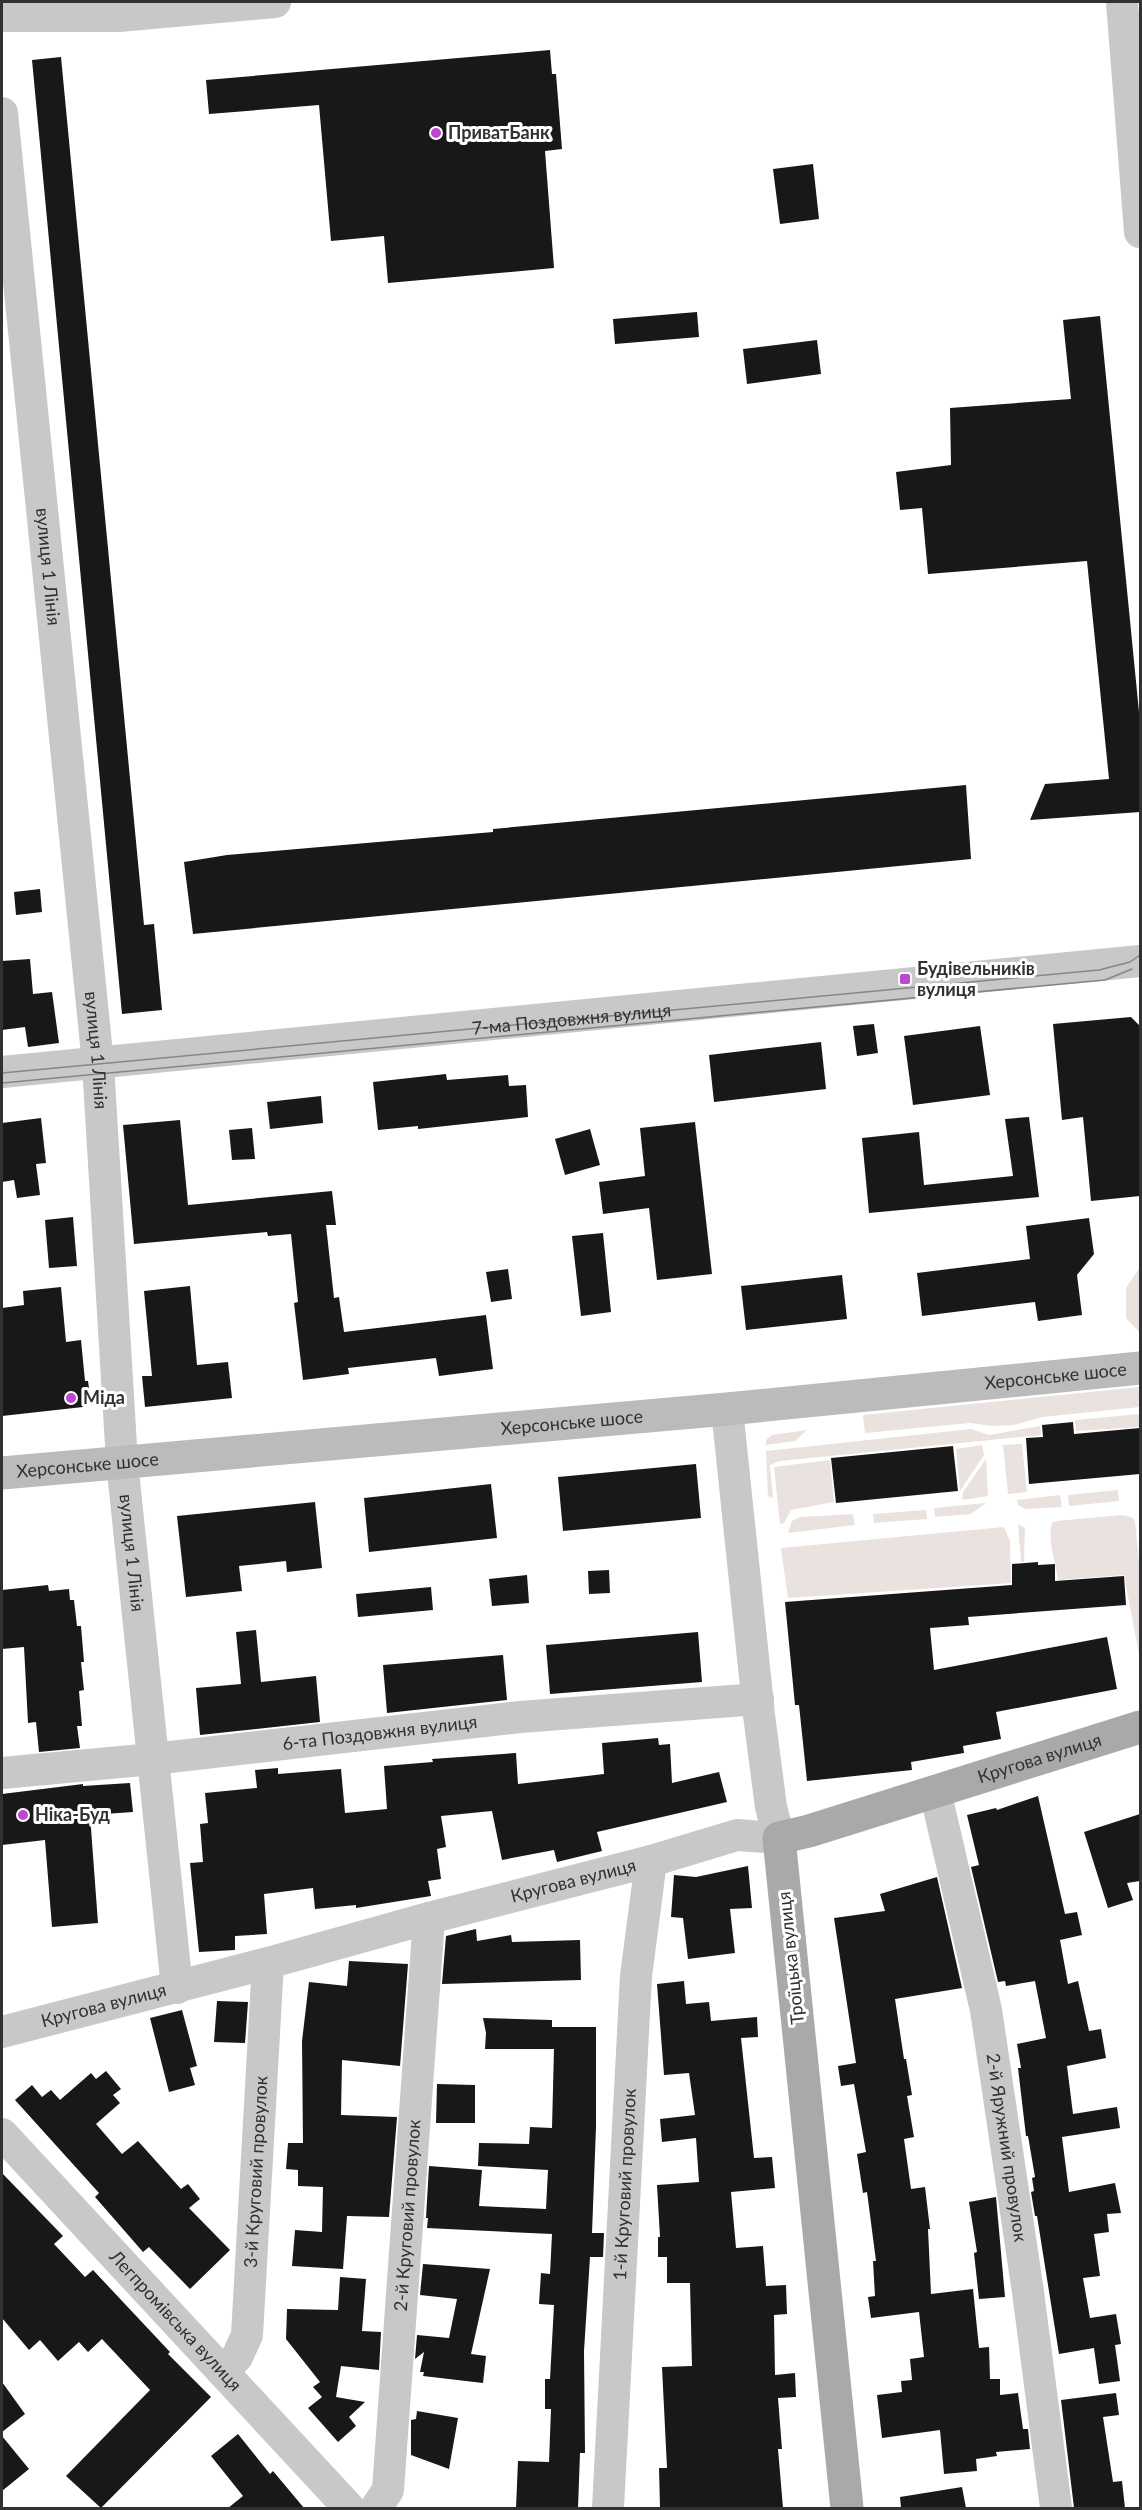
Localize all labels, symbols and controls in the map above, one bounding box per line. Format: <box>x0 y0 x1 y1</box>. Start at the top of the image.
place label: ПриватБанк <box>448 121 550 143</box>
marker: ПриватБанк <box>429 126 443 140</box>
street label: вулиця 1 Лінія <box>32 507 66 626</box>
place label: Будівельників вулиця <box>917 957 1035 1000</box>
marker: Будівельників вулиця <box>898 972 912 986</box>
street label: вулиця 1 Лінія <box>81 990 113 1110</box>
street label: 7-ма Поздовжня вулиця <box>471 998 672 1039</box>
street label: Херсонське шосе <box>983 1357 1128 1393</box>
place label: Міда <box>83 1386 125 1408</box>
marker: Міда <box>64 1391 78 1405</box>
street label: Херсонське шосе <box>500 1404 644 1439</box>
street label: Херсонське шосе <box>16 1447 160 1482</box>
street label: вулиця 1 Лінія <box>115 1493 150 1613</box>
street label: 6-та Поздовжня вулиця <box>281 1710 478 1754</box>
street label: Кругова вулиця <box>975 1728 1104 1787</box>
place label: Ніка-Буд <box>35 1803 111 1825</box>
marker: Ніка-Буд <box>16 1808 30 1822</box>
street label: Кругова вулиця <box>508 1853 638 1907</box>
street label: Троїцька вулиця <box>772 1891 808 2026</box>
street label: Кругова вулиця <box>38 1978 168 2031</box>
street label: 2-й Яружний провулок <box>983 2052 1032 2244</box>
street label: 3-й Круговий провулок <box>239 2075 272 2269</box>
street label: 1-й Круговий провулок <box>608 2087 640 2281</box>
street label: 2-й Круговий провулок <box>389 2118 425 2312</box>
street label: Легпромівська вулиця <box>105 2245 247 2395</box>

